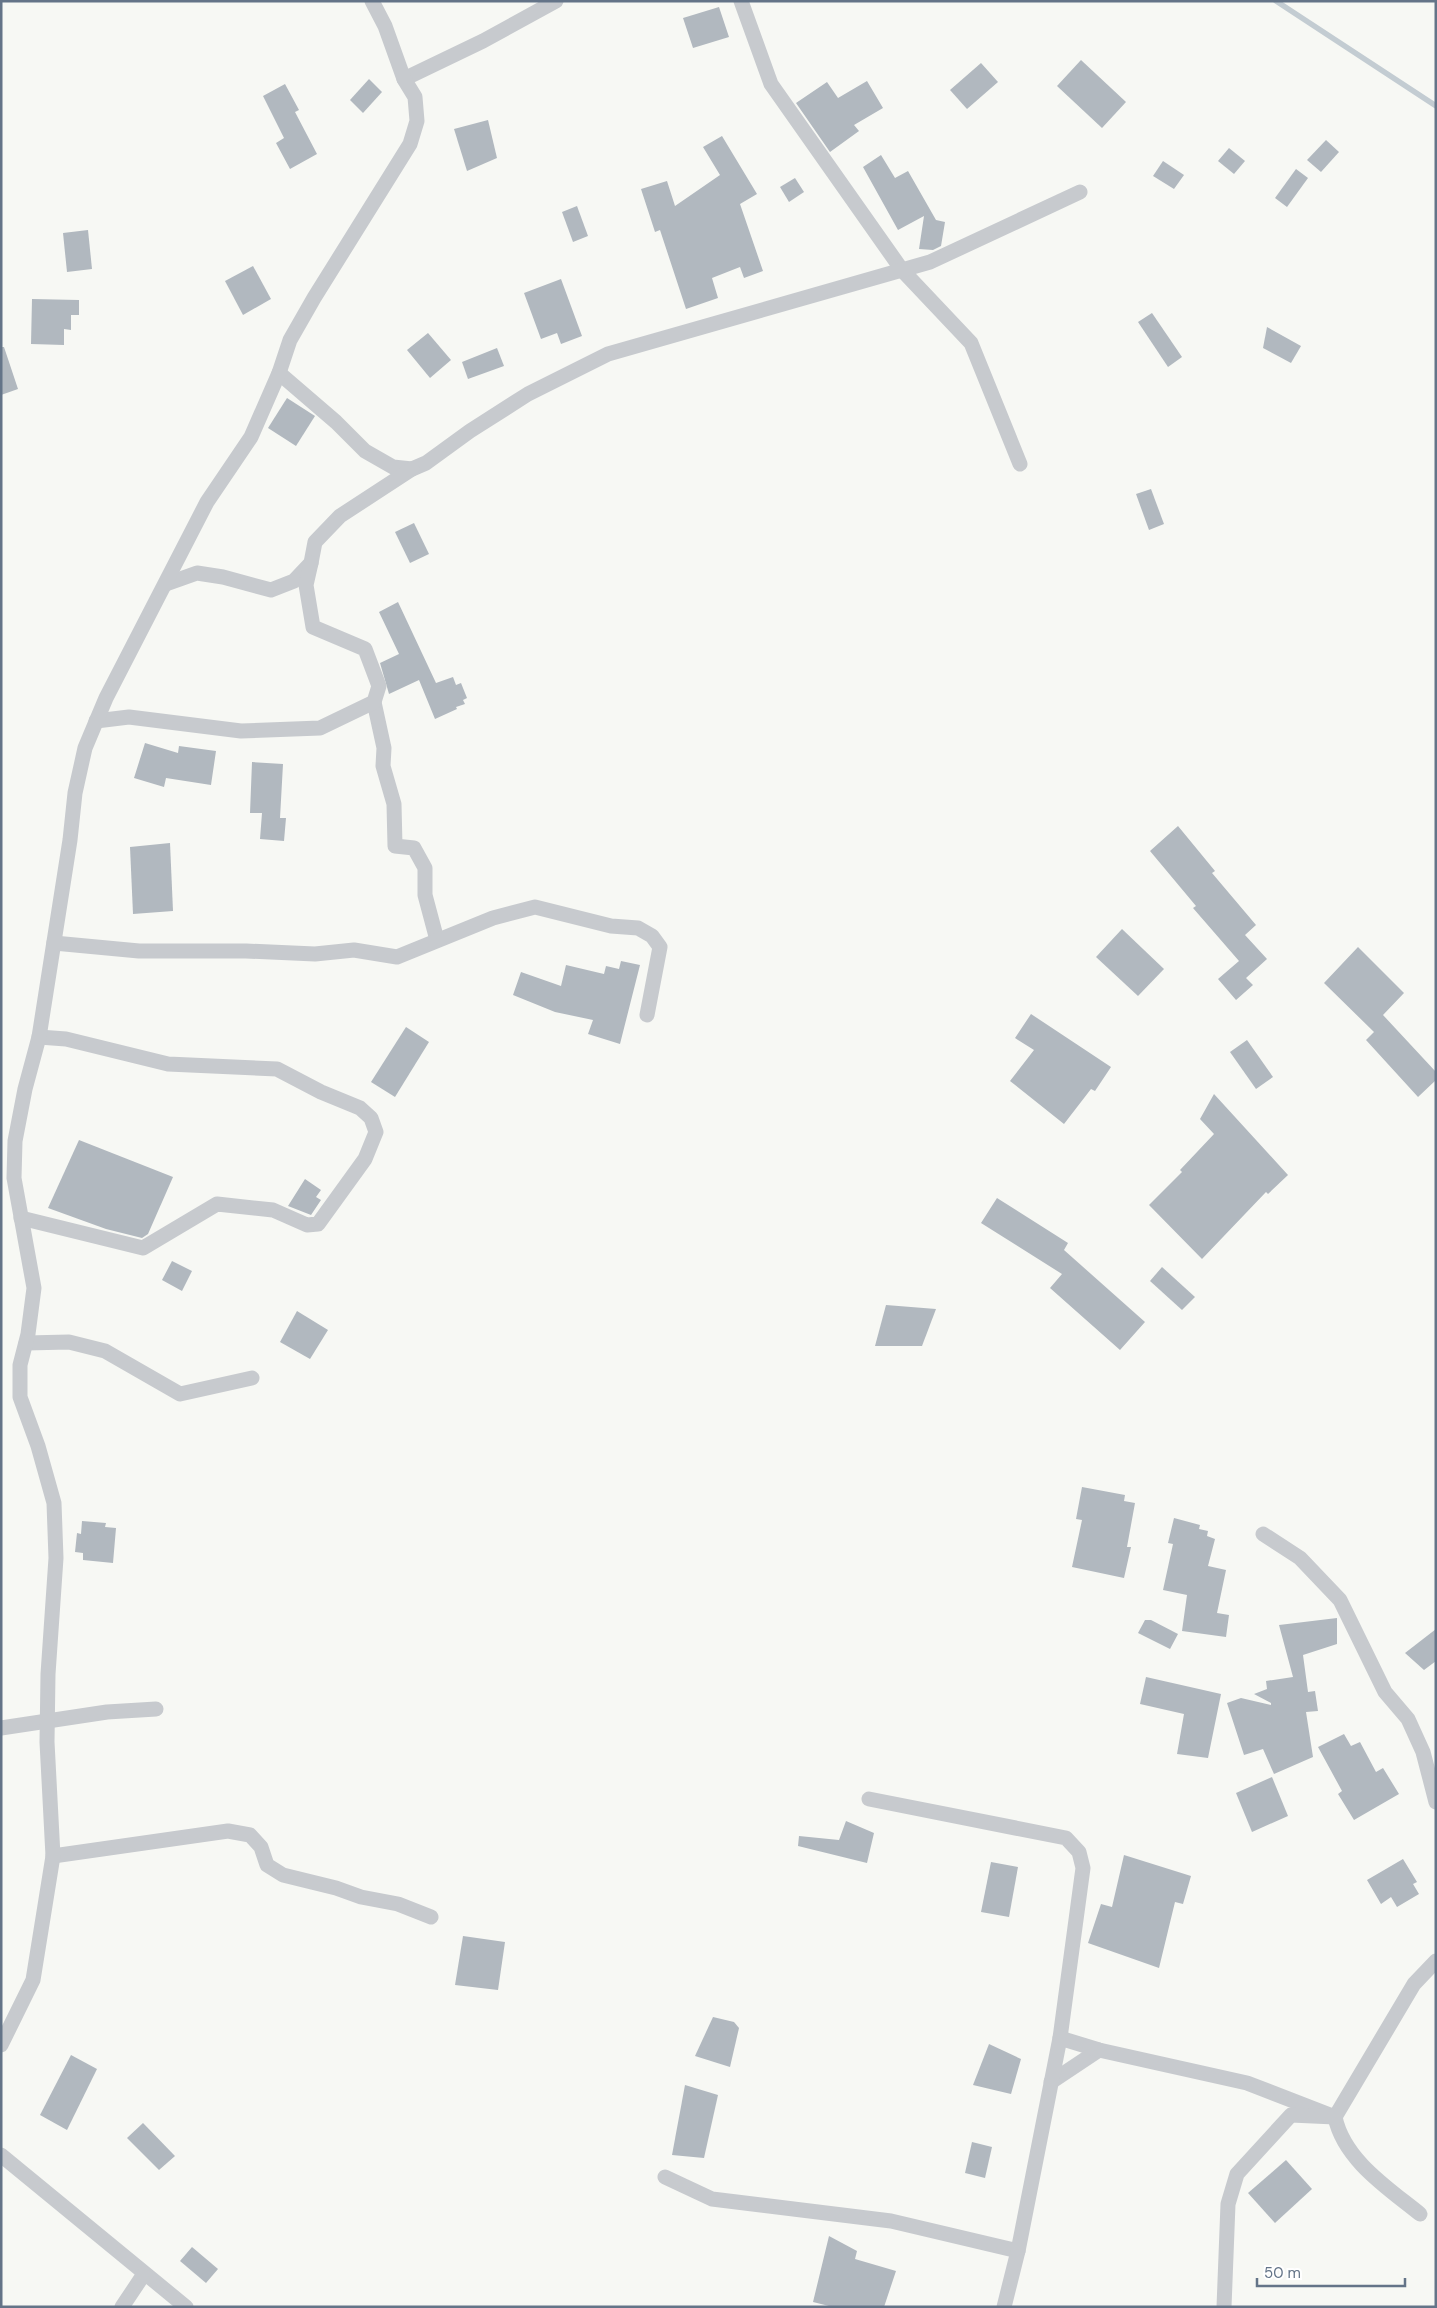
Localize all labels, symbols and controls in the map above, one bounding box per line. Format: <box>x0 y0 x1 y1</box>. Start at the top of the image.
scale bar <box>1257 2256 1404 2288</box>
text: 50 m <box>1264 2263 1301 2283</box>

